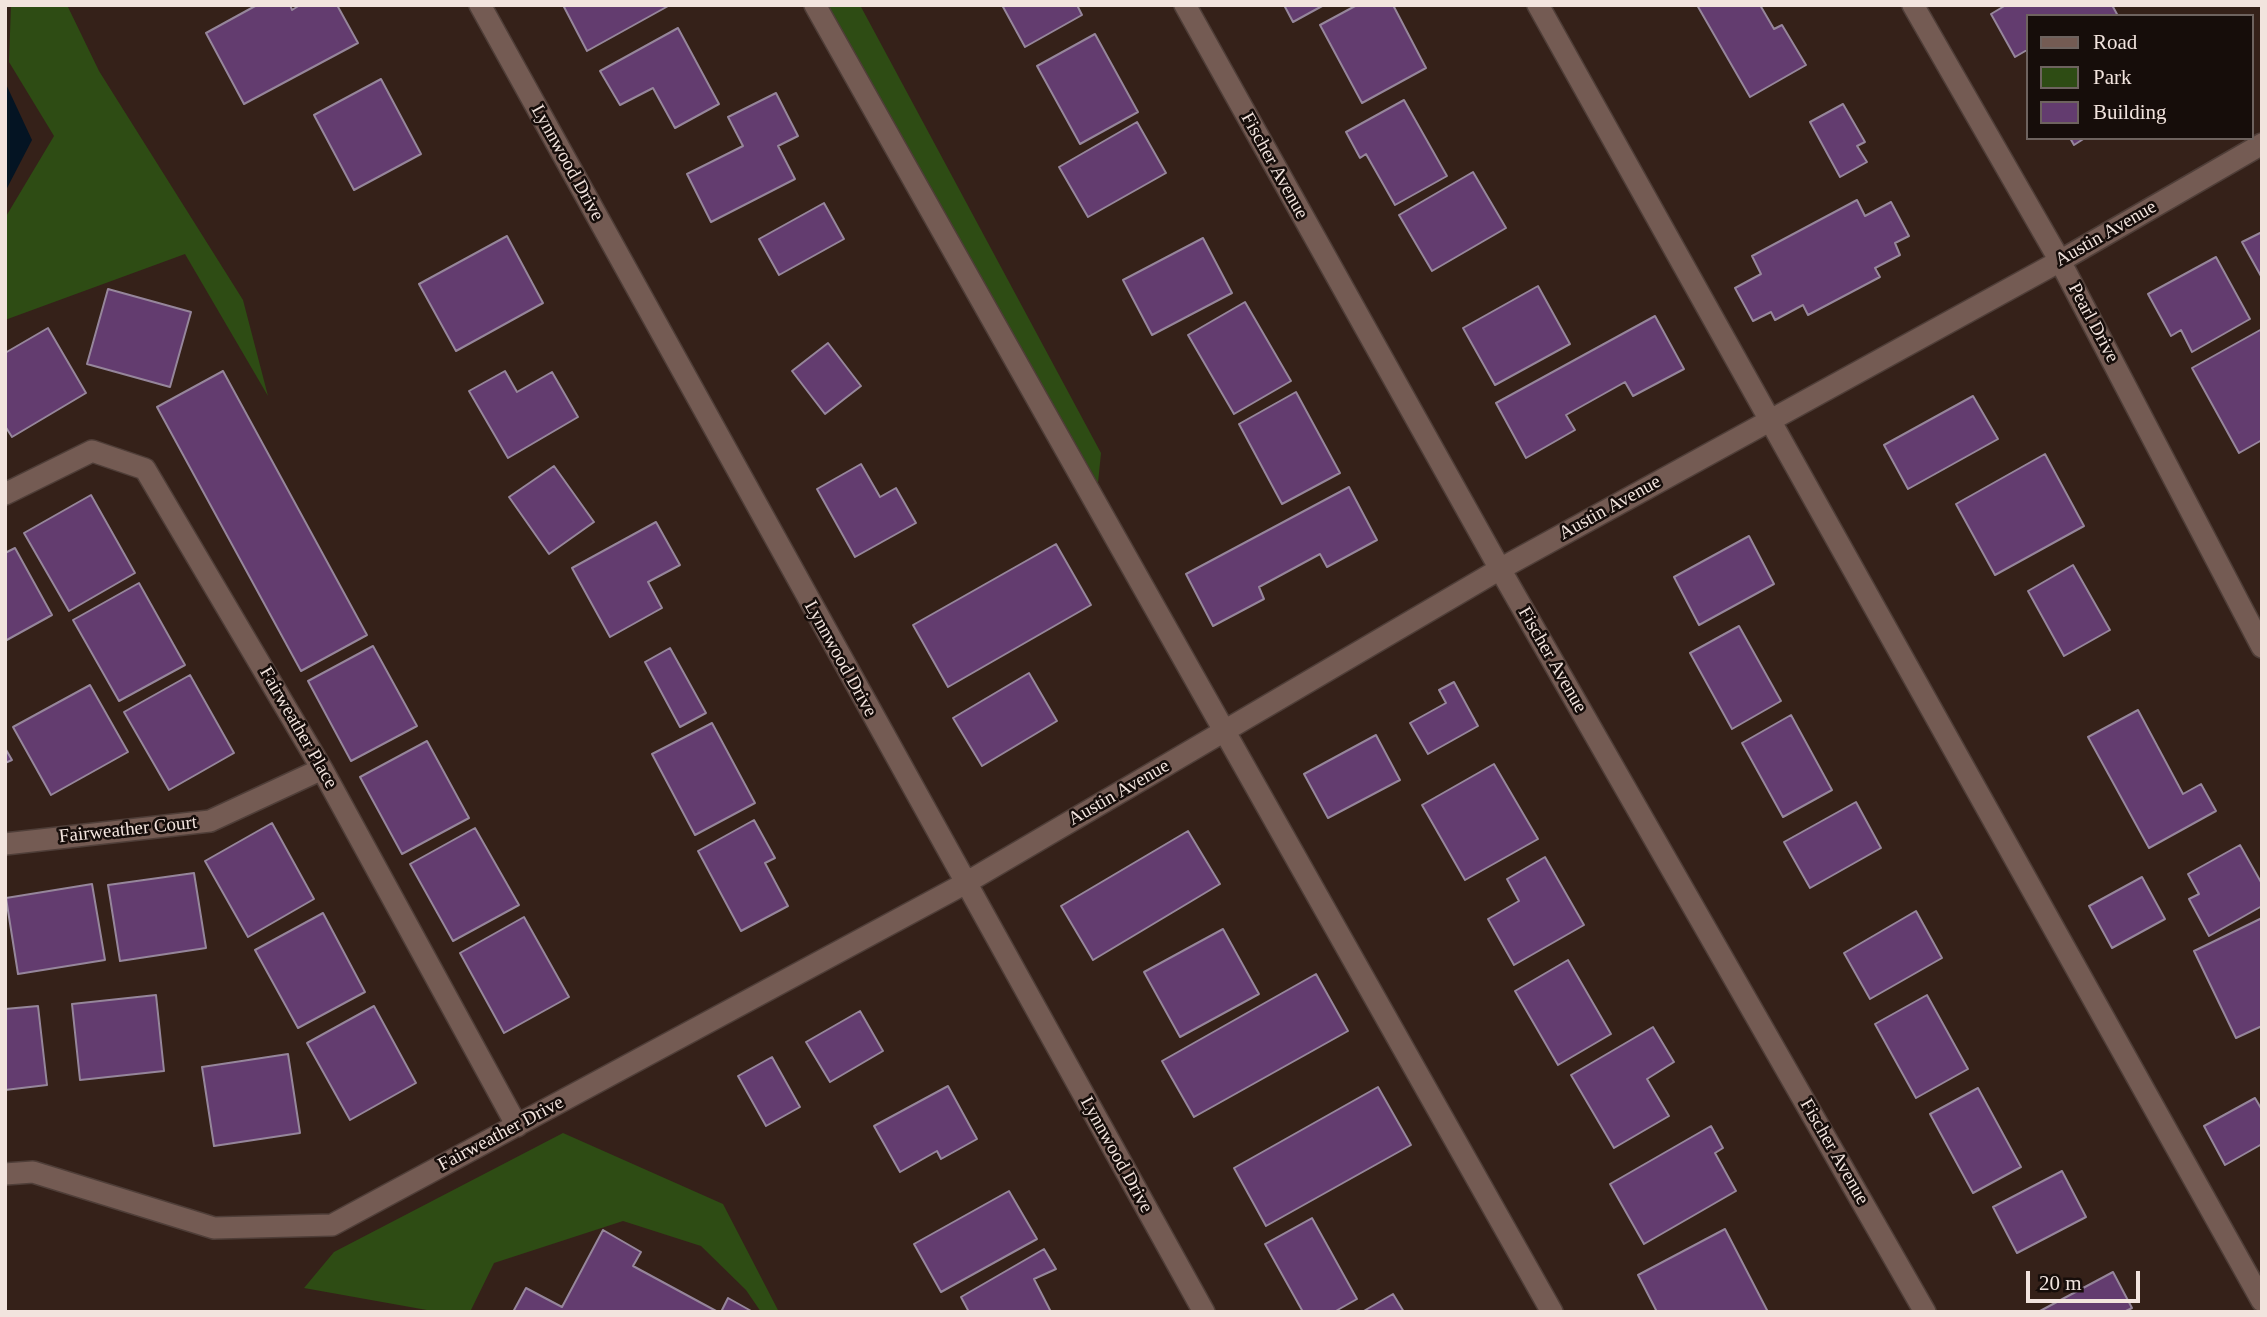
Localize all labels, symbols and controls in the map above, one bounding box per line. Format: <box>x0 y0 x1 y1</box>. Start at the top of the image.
legend <box>2025 14 2253 140</box>
text: Road <box>2093 30 2137 54</box>
text: Park <box>2093 65 2132 89</box>
text: Building <box>2093 100 2167 124</box>
street label: Lynnwood Drive <box>526 101 608 225</box>
street label: Fischer Avenue <box>1235 109 1313 223</box>
street label: Austin Avenue <box>2051 196 2161 272</box>
street label: Pearl Drive <box>2063 279 2123 367</box>
street label: Austin Avenue <box>1555 471 1665 545</box>
street label: Lynnwood Drive <box>799 597 881 721</box>
street label: Fischer Avenue <box>1513 603 1591 717</box>
street label: Fairweather Place <box>254 663 342 793</box>
street label: Austin Avenue <box>1064 755 1174 831</box>
street label: Fairweather Court <box>58 811 198 849</box>
street label: Fairweather Drive <box>434 1091 568 1177</box>
street label: Lynnwood Drive <box>1075 1093 1157 1217</box>
street label: Fischer Avenue <box>1795 1095 1873 1209</box>
scale bar <box>2029 1258 2143 1302</box>
text: 20 m <box>2039 1271 2082 1295</box>

